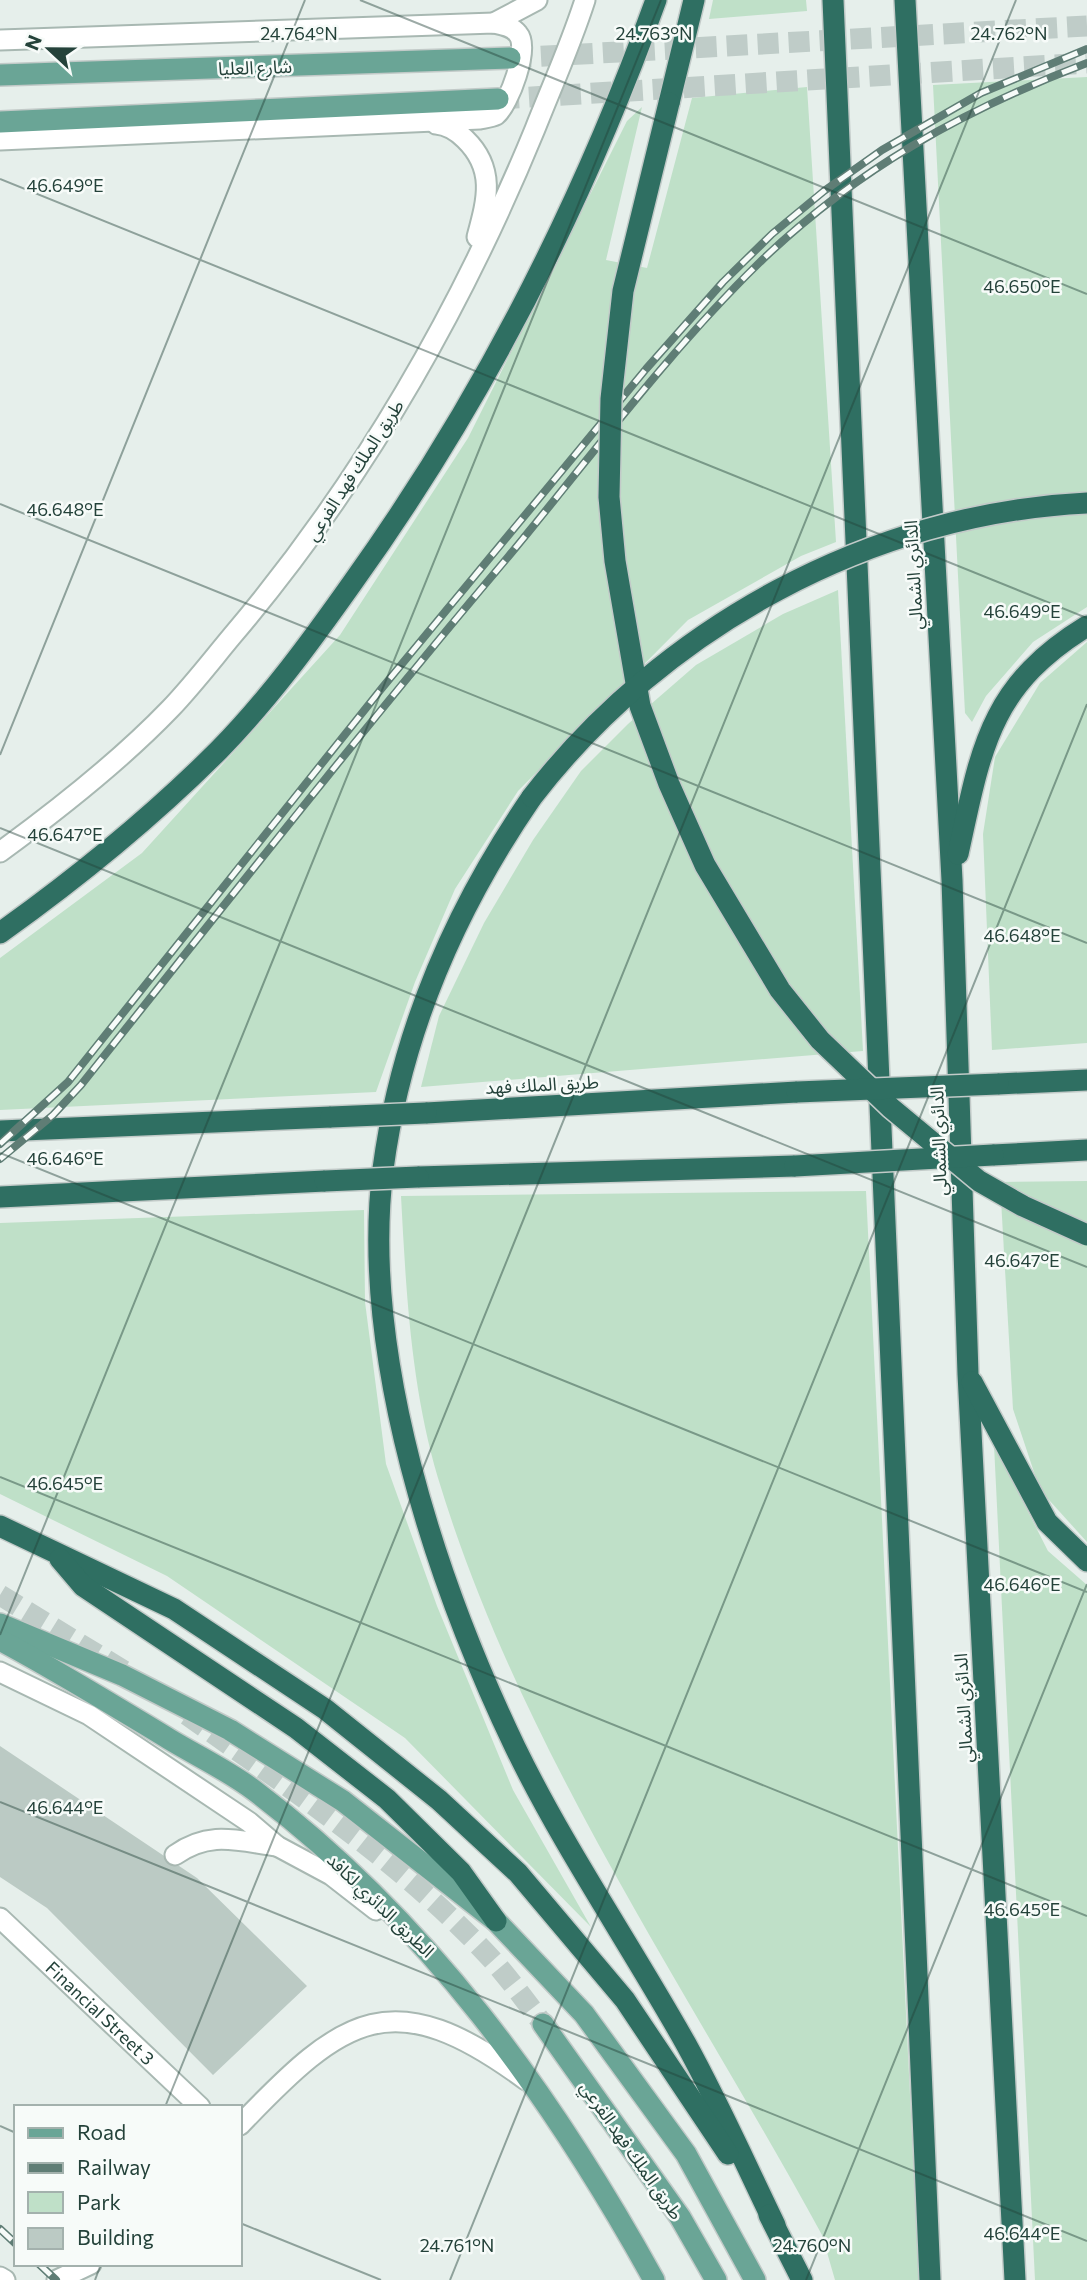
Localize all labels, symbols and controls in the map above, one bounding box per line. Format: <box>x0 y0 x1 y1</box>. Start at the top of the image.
north arrow <box>14 14 84 84</box>
text: 24.764°N <box>260 22 338 44</box>
text: 24.763°N <box>615 22 693 44</box>
text: 24.762°N <box>971 22 1047 44</box>
text: N <box>19 32 46 53</box>
street label: شارع العليا <box>218 55 293 83</box>
text: 46.649°E <box>26 174 104 196</box>
text: 46.650°E <box>983 275 1061 297</box>
street label: طريق الملك فهد الفرعي <box>300 395 411 546</box>
text: 46.648°E <box>26 498 104 520</box>
street label: الدائري الشمالي <box>899 519 930 630</box>
text: 46.649°E <box>983 600 1061 622</box>
text: 46.647°E <box>27 823 103 845</box>
text: 46.648°E <box>983 924 1061 946</box>
street label: طريق الملك فهد <box>485 1070 599 1099</box>
street label: الدائري الشمالي <box>925 1086 954 1196</box>
text: 46.646°E <box>26 1147 104 1169</box>
text: 46.647°E <box>984 1249 1060 1271</box>
text: 46.645°E <box>27 1472 103 1494</box>
text: 46.646°E <box>983 1573 1061 1595</box>
street label: الدائري الشمالي <box>949 1652 980 1763</box>
text: 46.644°E <box>27 1796 104 1818</box>
street label: الطريق الدائري لكافد <box>321 1848 439 1964</box>
text: 46.645°E <box>984 1898 1060 1920</box>
street label: Financial Street 3 <box>42 1956 159 2069</box>
street label: طريق الملك فهد الفرعي <box>573 2077 688 2225</box>
legend <box>14 2105 242 2266</box>
text: Road <box>77 2119 126 2144</box>
text: Railway <box>77 2154 151 2179</box>
text: Park <box>77 2189 121 2214</box>
text: 46.644°E <box>984 2222 1061 2244</box>
text: Building <box>77 2224 154 2249</box>
text: 24.761°N <box>420 2234 494 2256</box>
text: 24.760°N <box>773 2234 851 2256</box>

